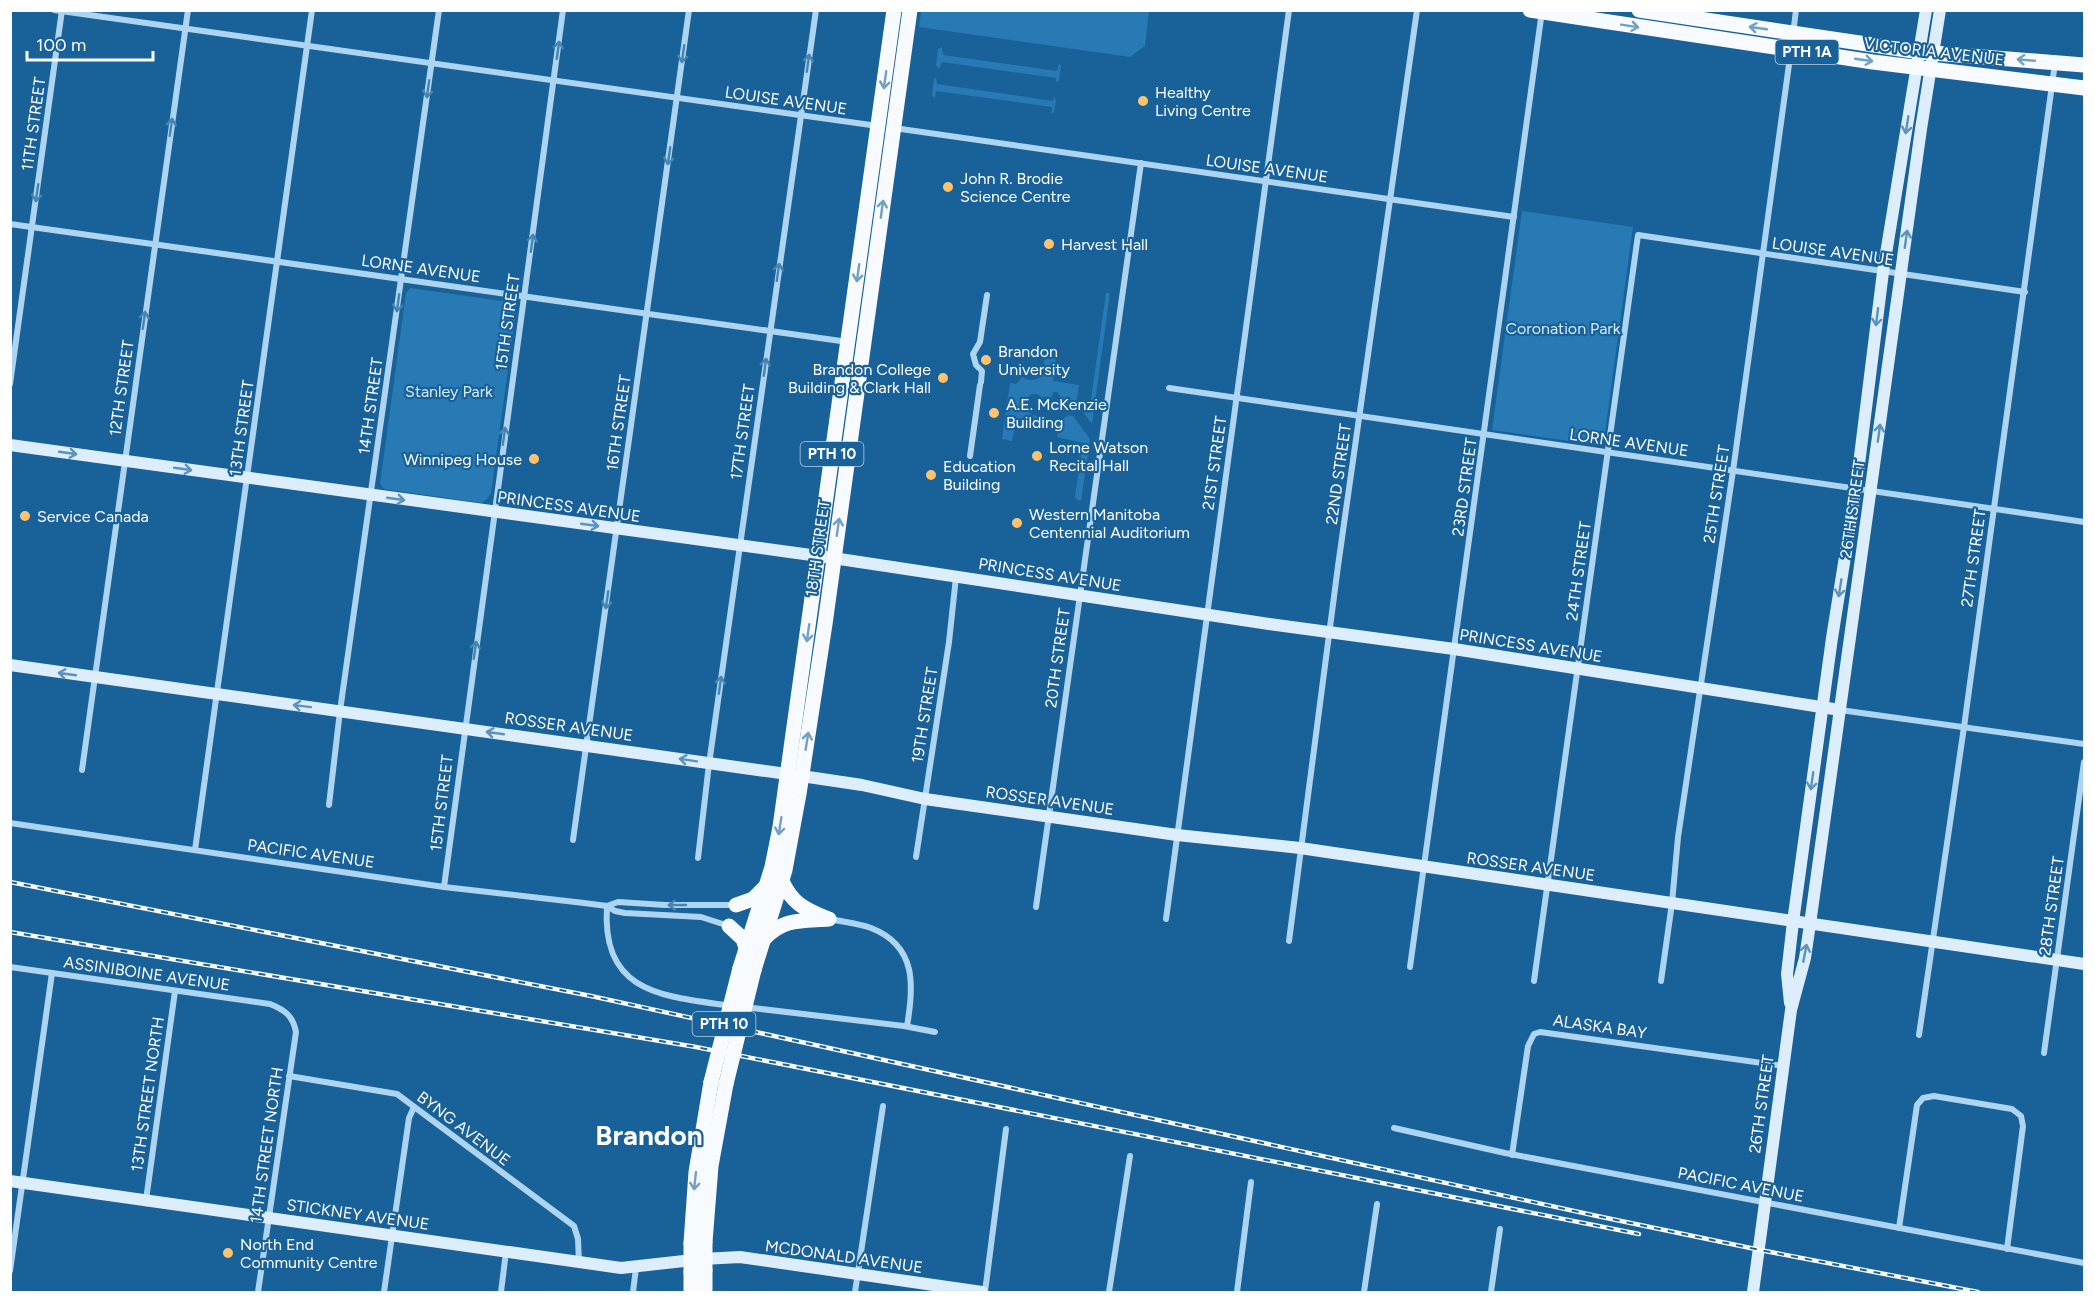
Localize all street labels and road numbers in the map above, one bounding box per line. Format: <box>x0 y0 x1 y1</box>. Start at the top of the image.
street label: VICTORIA AVENUE <box>1863 33 2005 70</box>
road number: PTH 1A <box>1776 40 1838 64</box>
street label: 11TH STREET <box>18 76 49 172</box>
street label: LOUISE AVENUE <box>724 83 848 118</box>
street label: LOUISE AVENUE <box>1205 151 1329 186</box>
street label: LOUISE AVENUE <box>1771 234 1895 269</box>
street label: LORNE AVENUE <box>360 251 482 286</box>
street label: 15TH STREET <box>491 273 524 371</box>
street label: 12TH STREET <box>105 339 138 437</box>
street label: 14TH STREET <box>354 356 387 456</box>
street label: 16TH STREET <box>602 374 635 472</box>
street label: 13TH STREET <box>225 379 258 477</box>
street label: 17TH STREET <box>726 383 759 481</box>
street label: 21ST STREET <box>1199 415 1231 511</box>
street label: 22ND STREET <box>1322 422 1355 526</box>
street label: LORNE AVENUE <box>1568 425 1690 460</box>
street label: 23RD STREET <box>1448 437 1481 537</box>
road number: PTH 10 <box>800 442 864 466</box>
street label: 25TH STREET <box>1699 443 1734 545</box>
street label: 26TH STREET <box>1836 458 1869 560</box>
street label: PRINCESS AVENUE <box>496 487 642 526</box>
street label: 18TH STREET <box>801 498 834 598</box>
street label: 27TH STREET <box>1957 508 1990 608</box>
street label: 24TH STREET <box>1562 520 1595 622</box>
street label: PRINCESS AVENUE <box>977 554 1123 595</box>
street label: 20TH STREET <box>1041 607 1074 709</box>
street label: PRINCESS AVENUE <box>1458 625 1604 666</box>
street label: 19TH STREET <box>908 666 941 764</box>
street label: ROSSER AVENUE <box>504 708 634 745</box>
street label: 15TH STREET <box>426 754 457 852</box>
street label: ROSSER AVENUE <box>985 782 1115 819</box>
street label: PACIFIC AVENUE <box>246 835 376 872</box>
street label: ROSSER AVENUE <box>1466 848 1596 885</box>
street label: 28TH STREET <box>2035 855 2068 957</box>
street label: ASSINIBOINE AVENUE <box>63 952 231 995</box>
street label: ALASKA BAY <box>1552 1011 1648 1043</box>
road number: PTH 10 <box>692 1012 756 1036</box>
street label: 13TH STREET NORTH <box>127 1015 168 1173</box>
street label: 26TH STREET <box>1745 1053 1778 1155</box>
street label: 14TH STREET NORTH <box>246 1066 287 1224</box>
street label: BYNG AVENUE <box>413 1087 514 1170</box>
street label: PACIFIC AVENUE <box>1676 1163 1806 1206</box>
street label: STICKNEY AVENUE <box>285 1195 430 1234</box>
street label: MCDONALD AVENUE <box>764 1236 924 1277</box>

